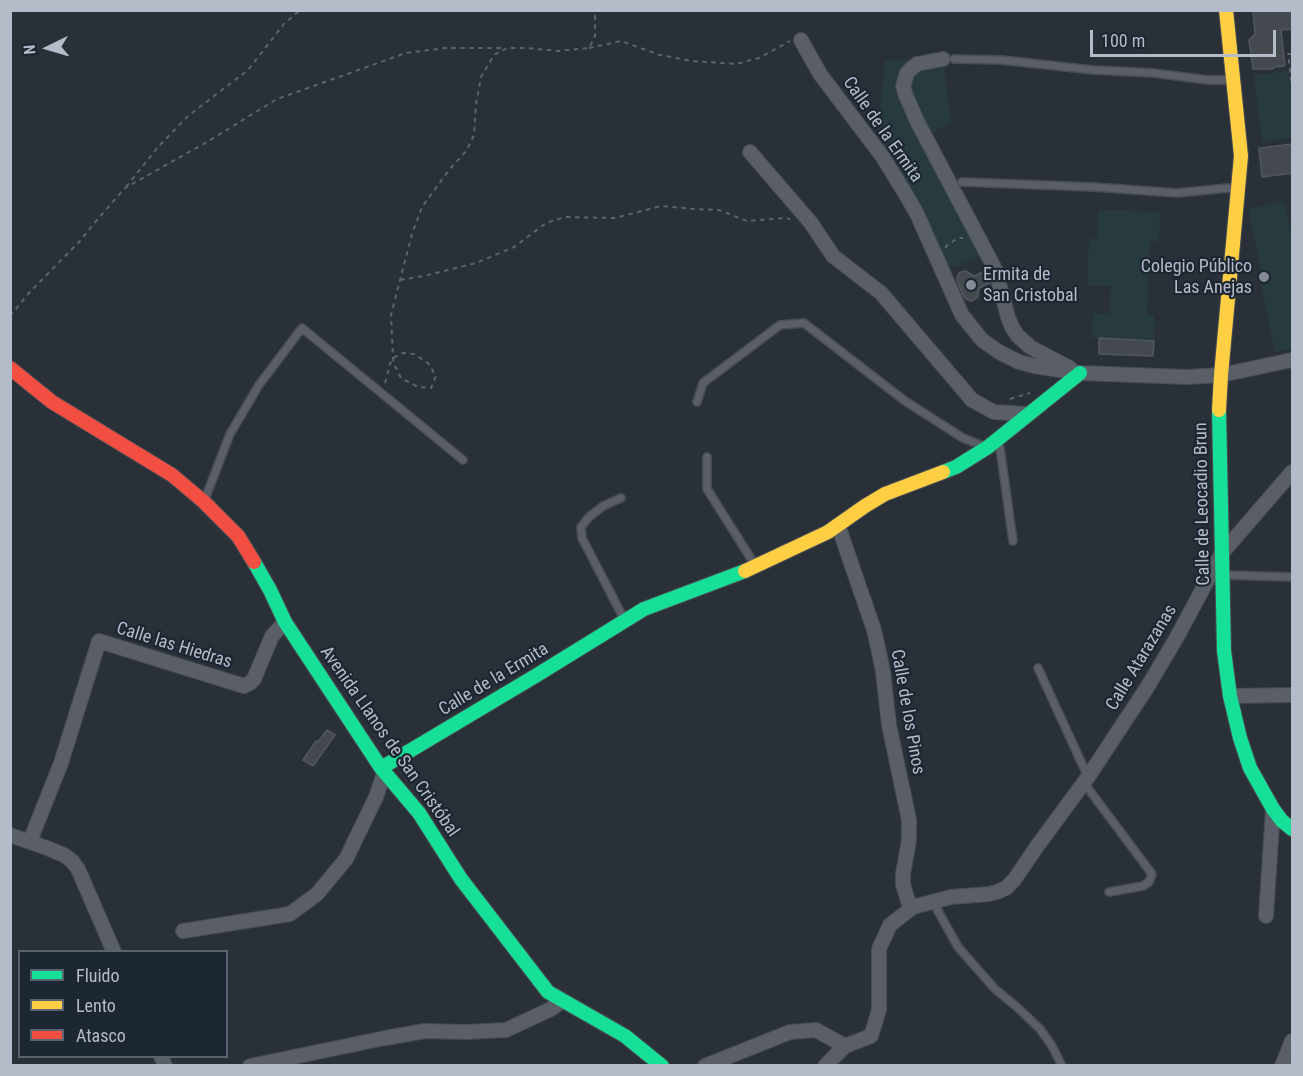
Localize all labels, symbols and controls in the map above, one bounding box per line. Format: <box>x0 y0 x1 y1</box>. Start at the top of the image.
north arrow <box>18 18 78 78</box>
scale bar <box>1093 18 1279 56</box>
text: 100 m <box>1101 30 1145 51</box>
text: N <box>20 44 39 55</box>
street label: Calle de la Ermita <box>838 73 926 187</box>
place label: Colegio Público Las Anejas <box>1141 256 1252 298</box>
place label: Ermita de San Cristobal <box>983 264 1078 306</box>
marker: Colegio Público Las Anejas <box>1257 270 1271 284</box>
marker: Ermita de San Cristobal <box>964 278 978 292</box>
street label: Calle de Leocadio Brun <box>1191 422 1215 586</box>
street label: Calle Atarazanas <box>1102 601 1182 715</box>
street label: Calle las Hiedras <box>114 618 234 674</box>
street label: Calle de la Ermita <box>435 639 553 721</box>
street label: Avenida Llanos de San Cristóbal <box>315 642 463 842</box>
street label: Calle de los Pinos <box>885 648 929 776</box>
legend <box>18 950 228 1058</box>
text: Fluido <box>76 965 120 986</box>
text: Lento <box>76 995 116 1016</box>
text: Atasco <box>76 1025 126 1046</box>

